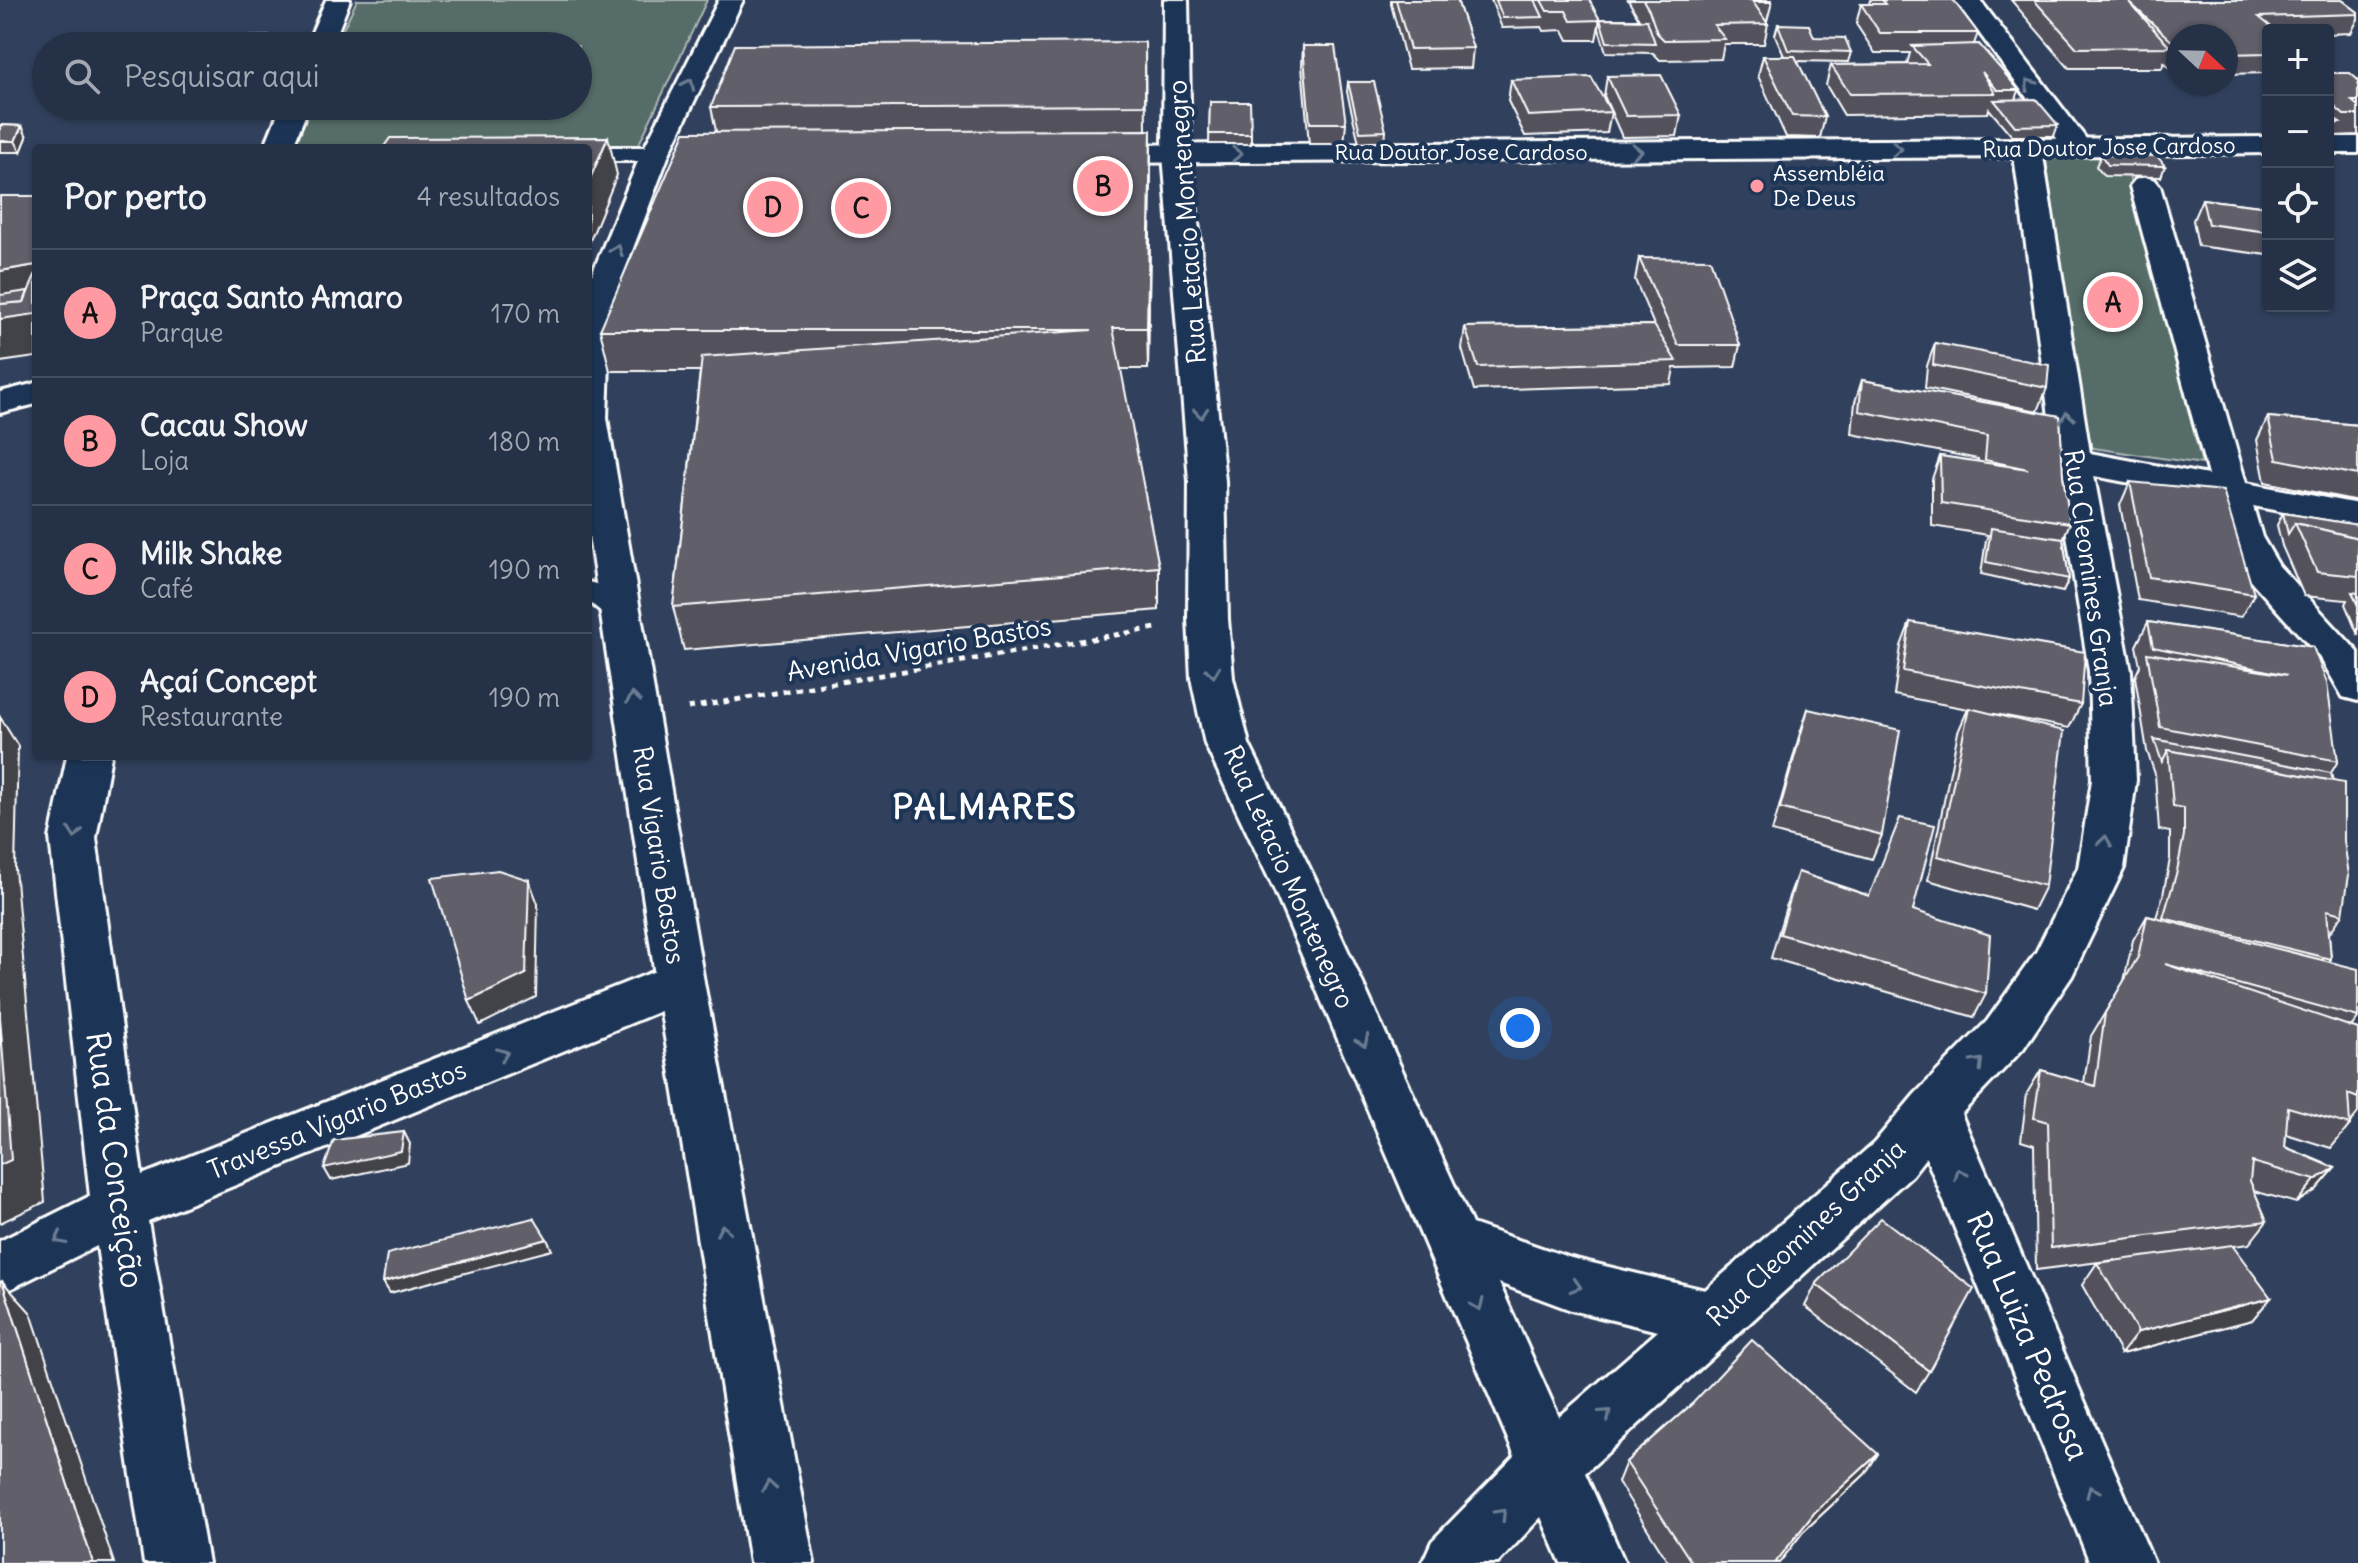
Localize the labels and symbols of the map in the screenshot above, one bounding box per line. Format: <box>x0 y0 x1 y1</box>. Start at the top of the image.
north arrow <box>2166 24 2238 96</box>
one-way arrow <box>680 78 695 93</box>
one-way arrow <box>2026 78 2040 93</box>
street label: Rua Letacio Montenegro <box>1160 79 1213 365</box>
street label: Rua Doutor Jose Cardoso <box>1982 131 2236 163</box>
street label: Rua Doutor Jose Cardoso <box>1334 138 1588 166</box>
one-way arrow <box>1891 140 1904 158</box>
one-way arrow <box>1631 142 1644 160</box>
one-way arrow <box>1231 145 1244 163</box>
pin: B <box>1077 156 1129 216</box>
place label: Assembléia De Deus <box>1773 159 1885 212</box>
pin: D <box>747 177 799 237</box>
marker: Assembléia De Deus <box>1748 177 1766 195</box>
pin: C <box>835 178 887 238</box>
one-way arrow <box>607 244 624 258</box>
pin: A <box>2087 272 2139 332</box>
one-way arrow <box>1192 407 1209 420</box>
one-way arrow <box>2059 410 2076 424</box>
street label: Rua Cleomines Granja <box>2057 447 2126 709</box>
street label: Avenida Vigario Bastos <box>784 609 1054 688</box>
one-way arrow <box>1204 666 1221 679</box>
one-way arrow <box>625 691 642 705</box>
street label: Rua Letacio Montenegro <box>1217 740 1362 1013</box>
street label: Rua Vigario Bastos <box>626 744 693 966</box>
district label: PALMARES <box>892 785 1078 828</box>
one-way arrow <box>67 826 84 839</box>
one-way arrow <box>2096 834 2113 848</box>
your location <box>1500 1008 1540 1048</box>
street label: Rua da Conceição <box>77 1029 154 1291</box>
one-way arrow <box>1353 1033 1369 1047</box>
one-way arrow <box>495 1047 509 1063</box>
street label: Travessa Vigario Bastos <box>203 1053 471 1187</box>
one-way arrow <box>1968 1058 1983 1072</box>
street label: Rua Cleomines Granja <box>1700 1132 1912 1333</box>
one-way arrow <box>1953 1167 1969 1182</box>
street label: Rua Luiza Pedrosa <box>1958 1205 2099 1466</box>
one-way arrow <box>716 1223 733 1237</box>
one-way arrow <box>53 1229 68 1244</box>
one-way arrow <box>1569 1277 1583 1293</box>
one-way arrow <box>1469 1297 1485 1311</box>
one-way arrow <box>1596 1409 1611 1424</box>
one-way arrow <box>761 1479 778 1493</box>
one-way arrow <box>2086 1485 2102 1499</box>
one-way arrow <box>1492 1509 1506 1523</box>

